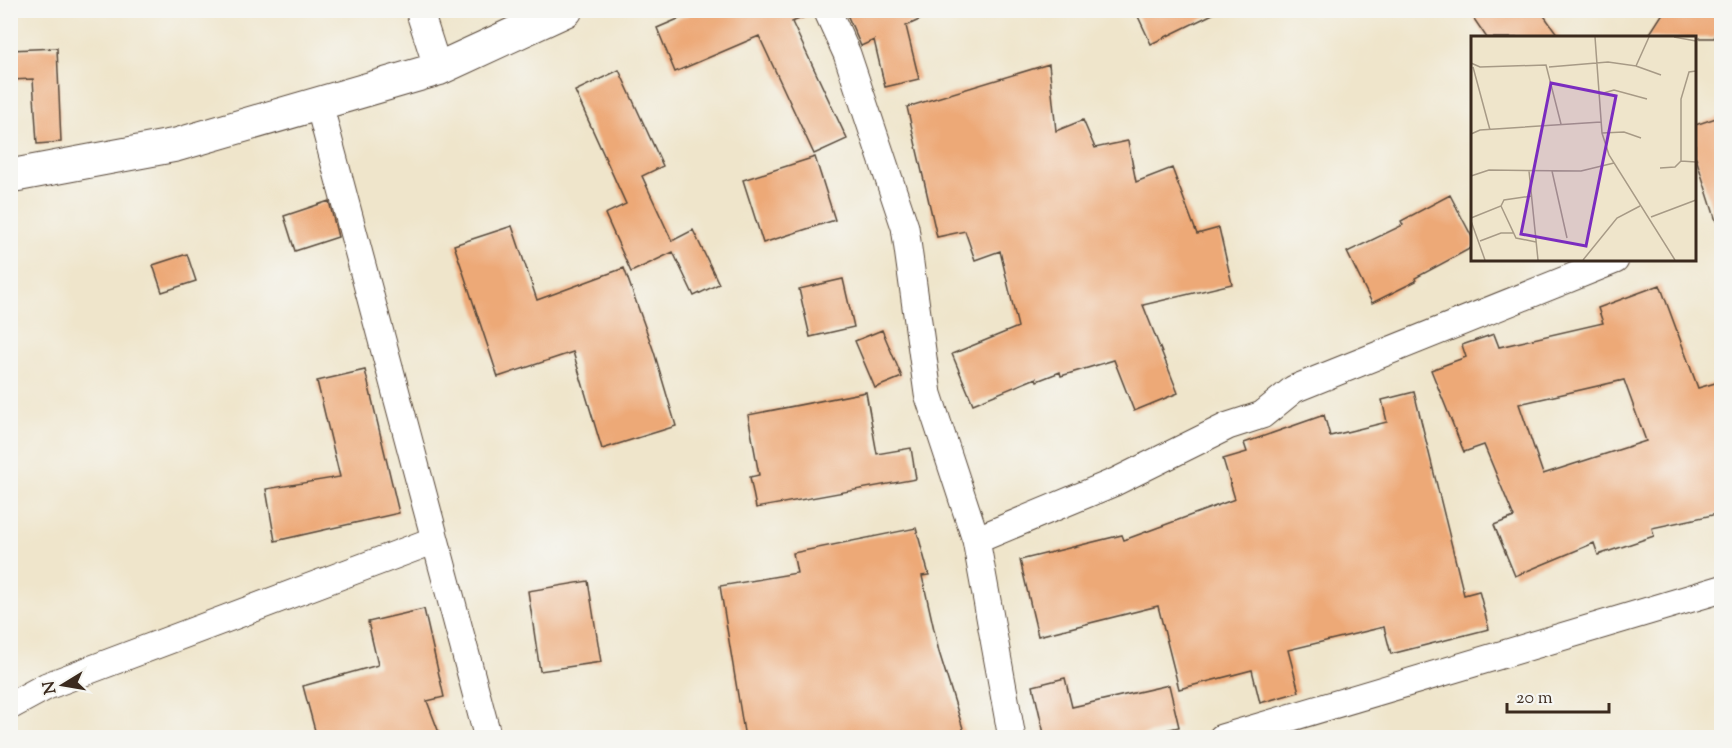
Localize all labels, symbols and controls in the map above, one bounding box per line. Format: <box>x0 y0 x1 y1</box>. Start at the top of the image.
inset map <box>1471 36 1696 261</box>
north arrow <box>33 655 93 715</box>
scale bar <box>1507 676 1609 714</box>
text: N <box>38 679 63 696</box>
text: 20 m <box>1516 686 1553 712</box>

